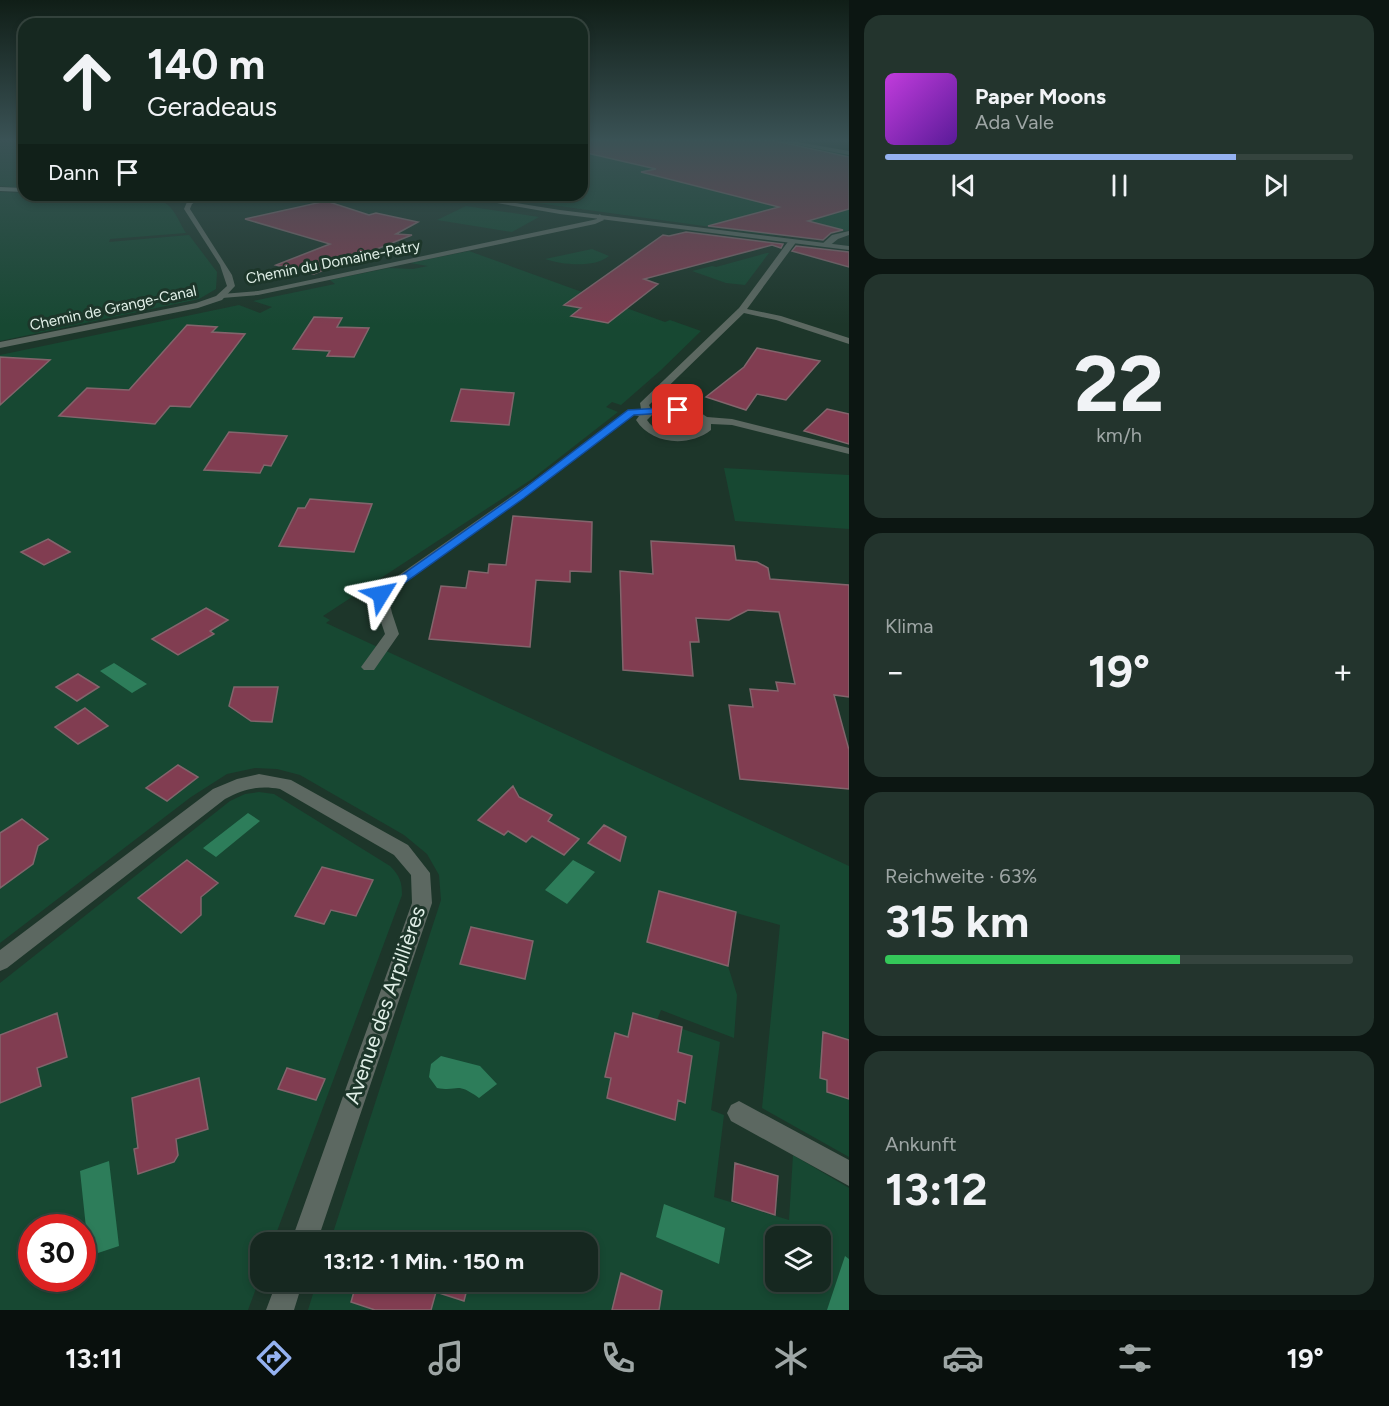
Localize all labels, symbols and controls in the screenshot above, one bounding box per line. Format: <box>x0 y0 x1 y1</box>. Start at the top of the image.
text: 140 m <box>147 39 265 90</box>
icon: ahead <box>48 42 126 120</box>
text: Paper Moons <box>975 83 1106 110</box>
text: Geradeaus <box>147 90 277 123</box>
text: Ada Vale <box>975 110 1054 134</box>
icon: arrive <box>111 156 144 189</box>
text: Dann <box>48 159 99 186</box>
icon: previous <box>947 169 980 202</box>
icon: pause <box>1103 169 1136 202</box>
icon: next <box>1259 169 1292 202</box>
street label: Chemin du Domaine-Patry <box>244 236 422 288</box>
street label: Chemin de Grange-Canal <box>28 282 198 334</box>
text: 22 <box>1074 337 1164 431</box>
pin <box>652 384 703 435</box>
icon: arrive <box>661 393 694 426</box>
text: km/h <box>1096 423 1142 447</box>
position arrow <box>349 562 413 626</box>
text: Klima <box>885 614 933 638</box>
text: 19° <box>1088 644 1150 698</box>
text: − <box>885 652 906 691</box>
text: + <box>1332 652 1353 691</box>
text: Reichweite · 63% <box>885 864 1037 888</box>
text: 315 km <box>885 894 1029 948</box>
street label: Avenue des Arpillières <box>339 903 430 1107</box>
text: Ankunft <box>885 1132 957 1156</box>
text: 13:12 <box>885 1162 988 1216</box>
speed limit sign: 30 <box>18 1214 96 1292</box>
map controls <box>765 1226 831 1292</box>
button: layers <box>765 1226 831 1292</box>
text: 13:12 · 1 Min. · 150 m <box>324 1248 524 1275</box>
icon: directions <box>253 1337 295 1379</box>
icon: music <box>425 1337 467 1379</box>
icon: phone <box>597 1337 639 1379</box>
icon: climate <box>770 1337 812 1379</box>
icon: car <box>942 1337 984 1379</box>
icon: filters <box>1114 1337 1156 1379</box>
text: 13:11 <box>65 1342 122 1375</box>
text: 19° <box>1287 1342 1324 1375</box>

